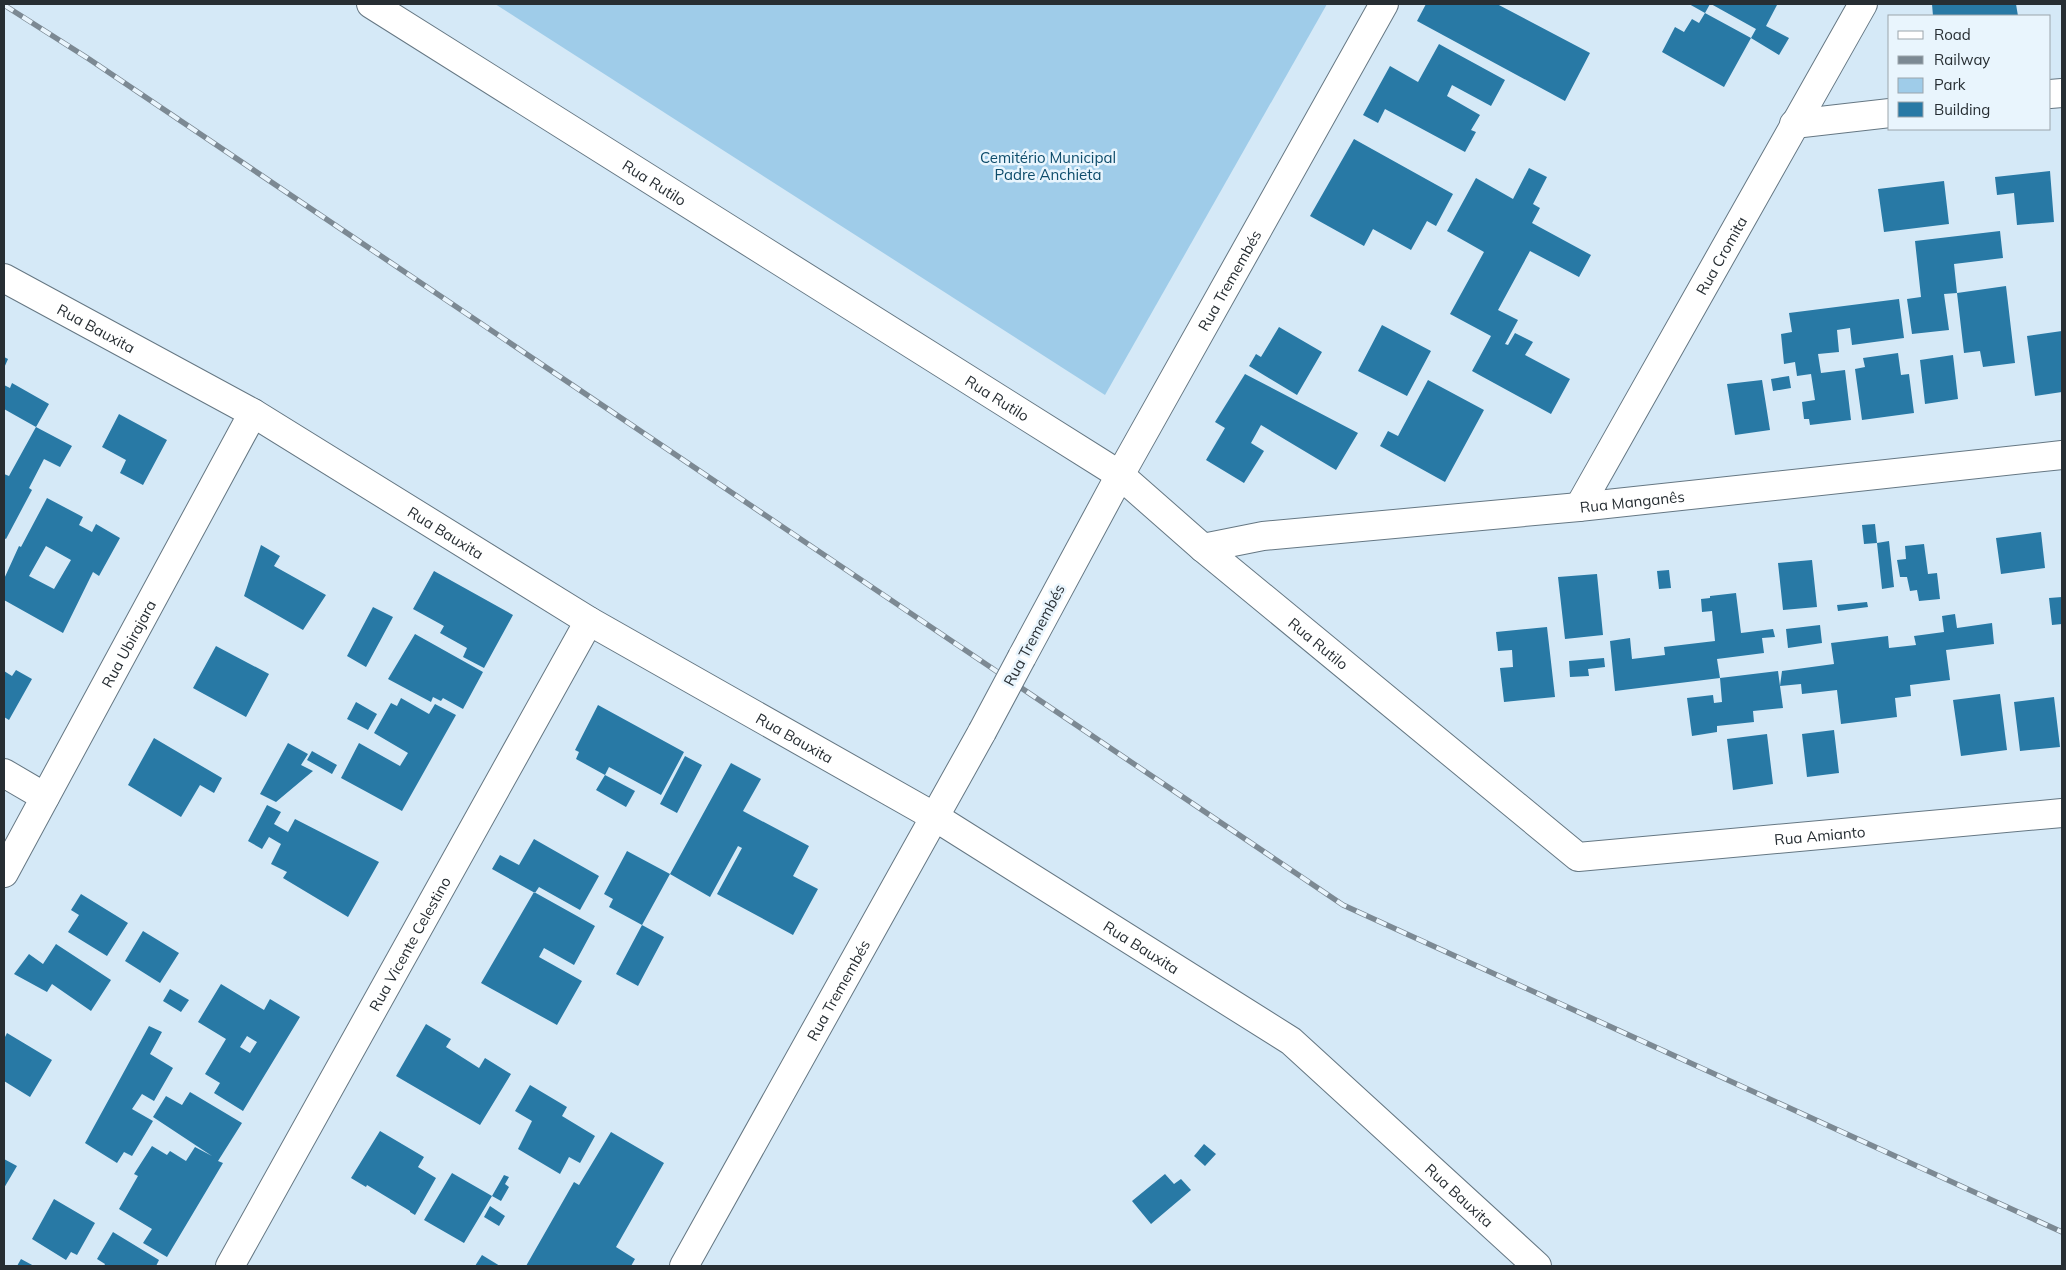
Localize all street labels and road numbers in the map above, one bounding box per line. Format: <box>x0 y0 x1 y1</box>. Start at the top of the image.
street label: Rua Rutilo <box>619 155 690 210</box>
street label: Rua Cromita <box>1691 213 1751 298</box>
street label: Rua Tremembés <box>1193 226 1265 334</box>
street label: Rua Bauxita <box>54 299 139 357</box>
street label: Rua Rutilo <box>962 371 1033 425</box>
street label: Rua Manganês <box>1579 486 1685 516</box>
street label: Rua Bauxita <box>404 502 487 563</box>
street label: Rua Tremembés <box>999 581 1069 689</box>
street label: Rua Ubirajara <box>97 596 160 691</box>
street label: Rua Rutilo <box>1285 613 1352 673</box>
street label: Rua Bauxita <box>753 708 837 767</box>
street label: Rua Amianto <box>1773 821 1866 849</box>
street label: Rua Vicente Celestino <box>364 873 454 1014</box>
street label: Rua Bauxita <box>1100 916 1183 978</box>
street label: Rua Tremembés <box>802 936 874 1044</box>
street label: Rua Bauxita <box>1421 1159 1498 1231</box>

